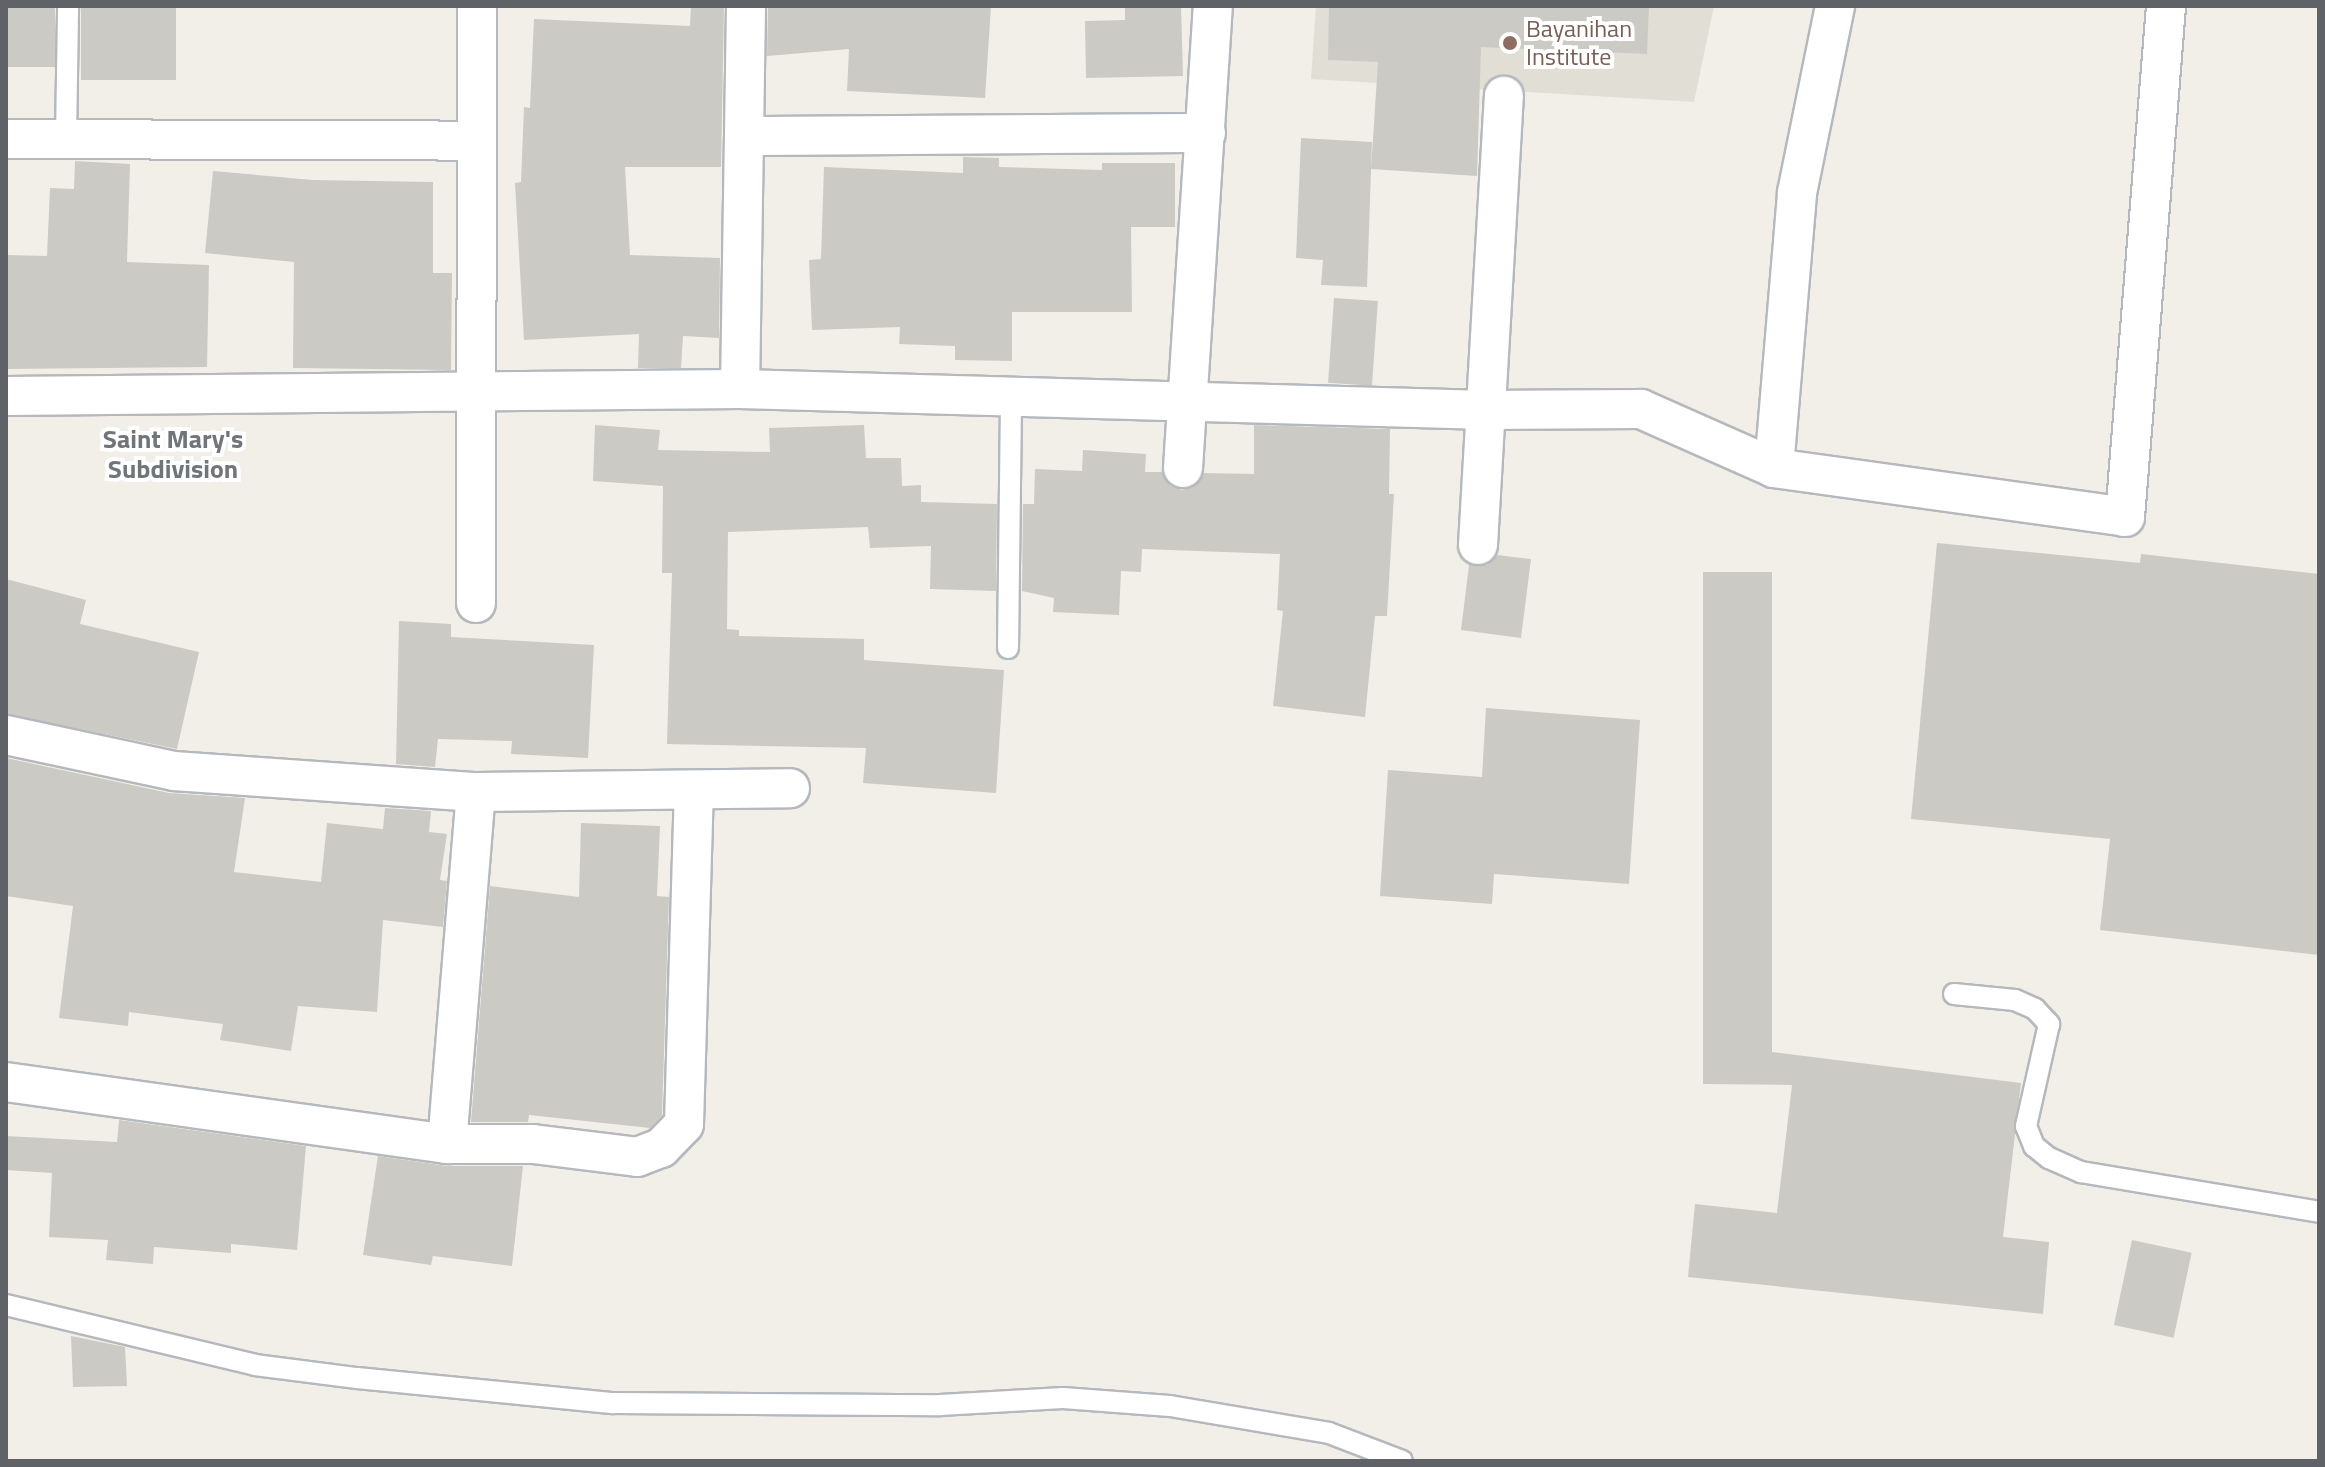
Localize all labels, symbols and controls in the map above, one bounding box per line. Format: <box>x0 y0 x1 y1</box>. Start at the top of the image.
place label: Bayanihan Institute <box>1526 15 1632 71</box>
marker: Bayanihan Institute <box>1501 34 1519 52</box>
district label: Saint Mary's Subdivision <box>103 423 243 484</box>

